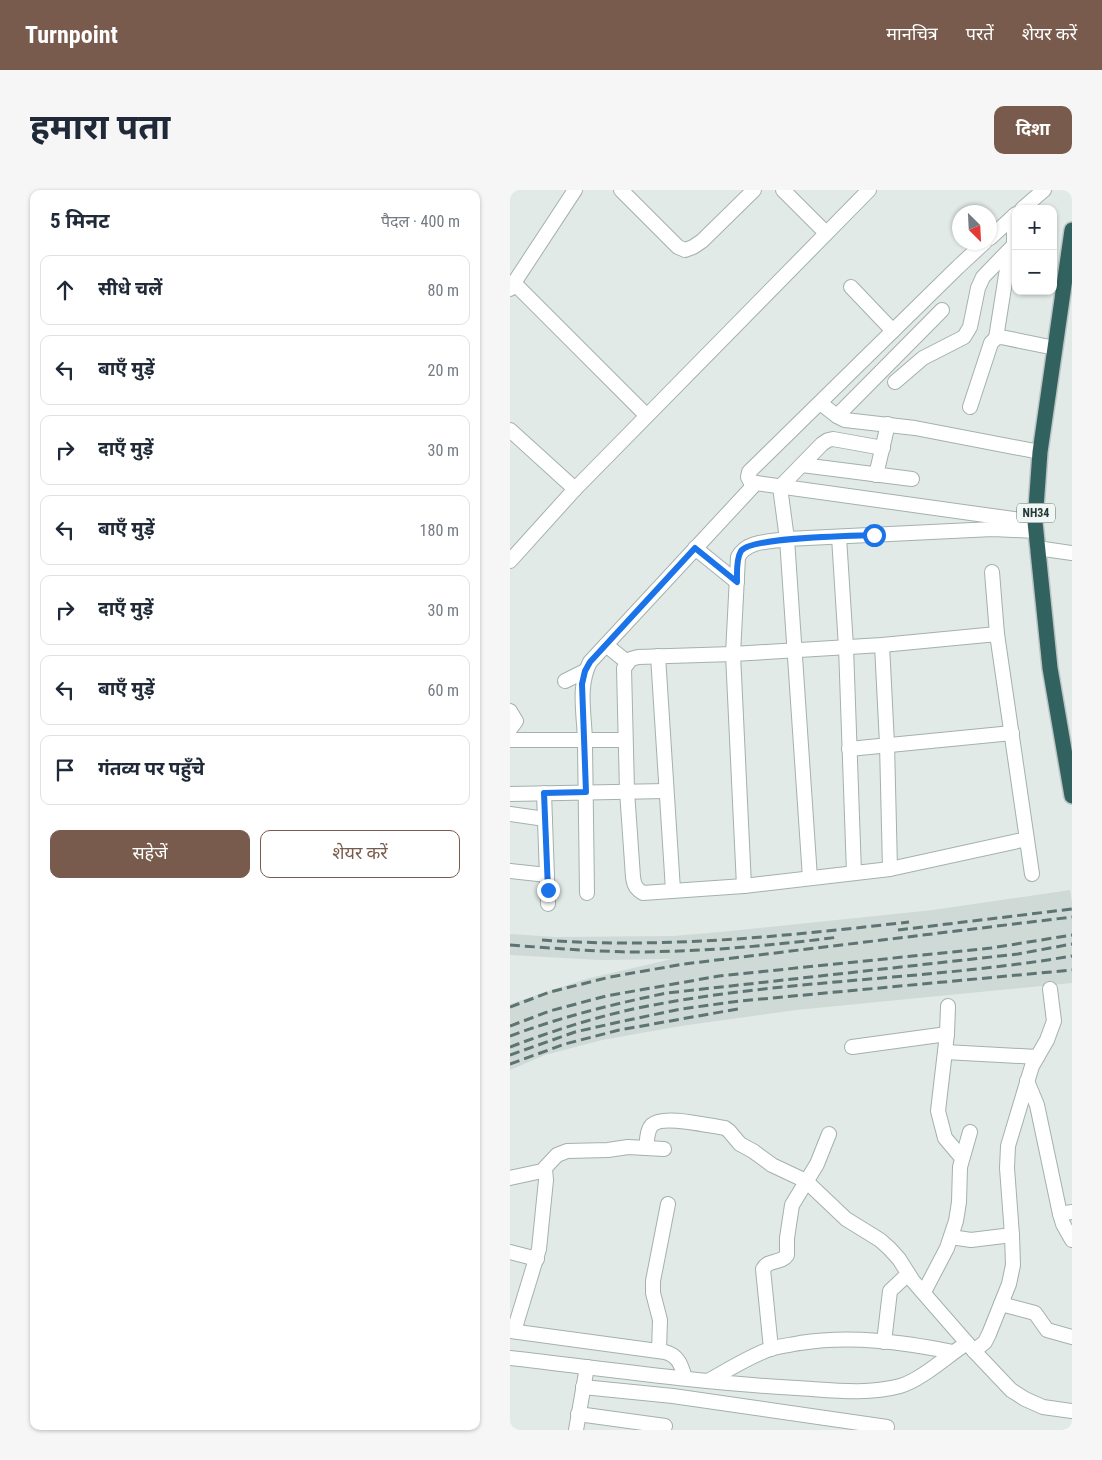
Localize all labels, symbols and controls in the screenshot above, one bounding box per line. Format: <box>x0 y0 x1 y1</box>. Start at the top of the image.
text: Turnpoint <box>25 21 118 49</box>
text: मानचित्र <box>886 23 938 44</box>
text: परतें <box>966 23 994 44</box>
text: शेयर करें <box>1022 23 1077 44</box>
button: दिशा <box>994 106 1072 154</box>
text: हमारा पता <box>30 107 170 148</box>
north arrow <box>952 205 997 250</box>
map controls <box>1012 205 1057 295</box>
button: + <box>1012 205 1057 250</box>
text: 5 मिनट <box>50 209 110 233</box>
text: पैदल · 400 m <box>381 212 460 231</box>
button: − <box>1012 250 1057 295</box>
icon: ahead <box>51 276 79 304</box>
text: सीधे चलें <box>98 277 162 300</box>
text: 80 m <box>427 281 459 300</box>
icon: left <box>51 356 79 384</box>
text: बाएँ मुड़ें <box>98 357 154 380</box>
text: 20 m <box>427 361 459 380</box>
icon: right <box>51 436 79 464</box>
text: दाएँ मुड़ें <box>98 437 153 460</box>
text: 30 m <box>427 441 459 460</box>
road number: NH34 <box>1017 504 1055 522</box>
icon: left <box>51 516 79 544</box>
text: बाएँ मुड़ें <box>98 517 154 540</box>
text: 180 m <box>420 521 459 540</box>
route start <box>863 524 886 547</box>
icon: right <box>51 596 79 624</box>
text: दाएँ मुड़ें <box>98 597 153 620</box>
text: 30 m <box>427 601 459 620</box>
icon: left <box>51 676 79 704</box>
text: बाएँ मुड़ें <box>98 677 154 700</box>
text: 60 m <box>427 681 459 700</box>
icon: arrive <box>51 756 79 784</box>
text: गंतव्य पर पहुँचे <box>98 757 204 780</box>
button: सहेजें <box>50 830 250 878</box>
button: शेयर करें <box>260 830 460 878</box>
route end <box>537 879 560 902</box>

